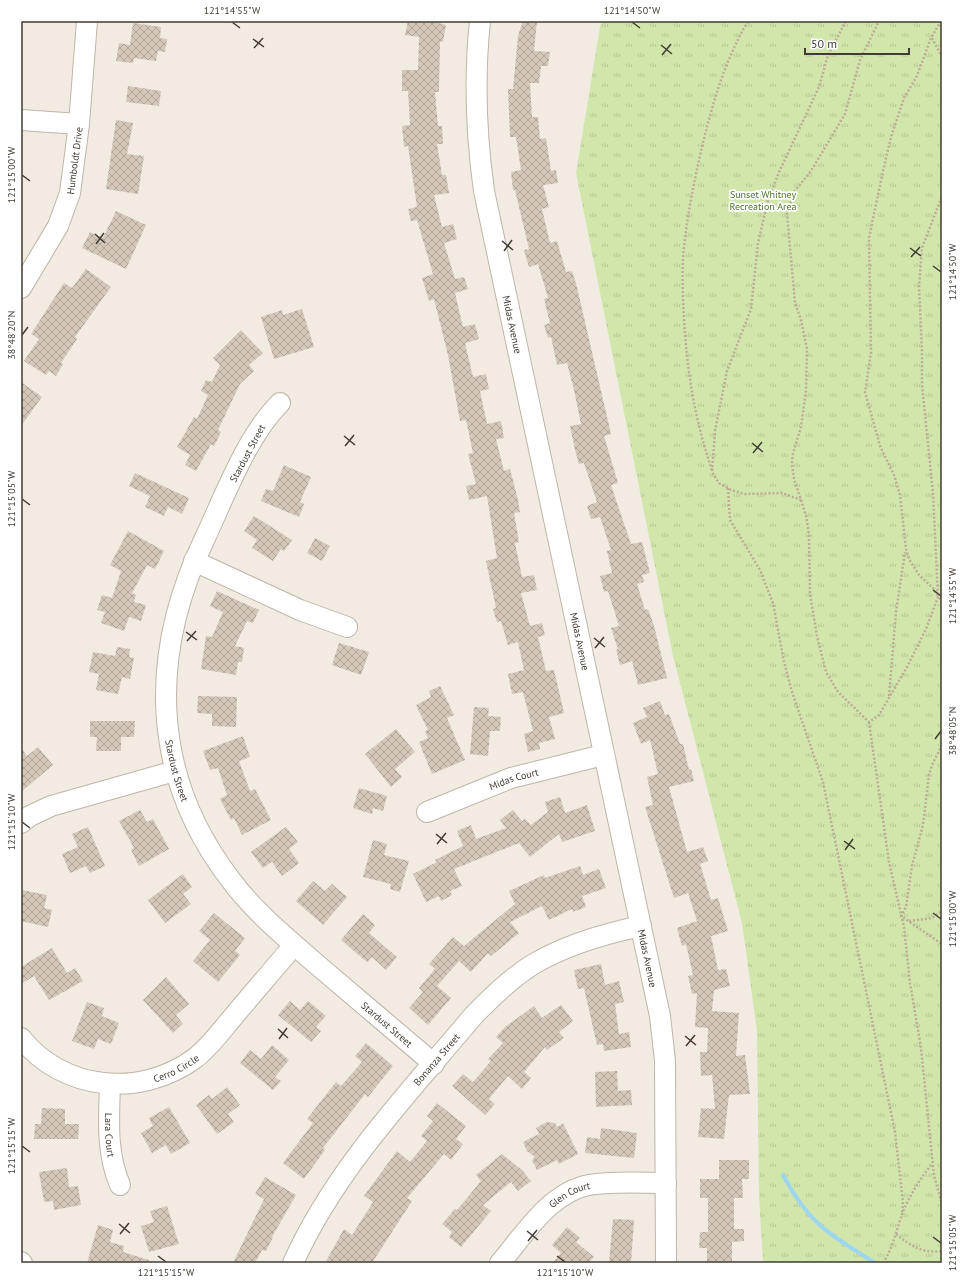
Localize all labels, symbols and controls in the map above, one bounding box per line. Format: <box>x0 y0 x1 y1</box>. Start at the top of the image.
text: 121°14'55"W <box>204 4 261 17</box>
text: 121°14'50"W <box>604 4 661 17</box>
scale bar <box>805 30 909 56</box>
text: 50 m <box>811 36 837 51</box>
street label: Humboldt Drive <box>64 126 86 195</box>
text: 121°15'00"W <box>5 146 18 203</box>
park label: Sunset Whitney Recreation Area <box>730 188 797 213</box>
text: 121°14'50"W <box>946 243 959 300</box>
street label: Midas Avenue <box>500 295 524 355</box>
text: 38°48'20"N <box>5 310 18 360</box>
street label: Stardust Street <box>227 422 268 484</box>
text: 121°15'05"W <box>5 470 18 527</box>
text: 121°14'55"W <box>946 567 959 624</box>
street label: Midas Avenue <box>567 611 592 672</box>
text: 38°48'05"N <box>946 706 959 756</box>
street label: Stardust Street <box>162 739 192 804</box>
street label: Midas Court <box>487 765 540 793</box>
text: 121°15'10"W <box>5 793 18 850</box>
text: 121°15'00"W <box>946 890 959 947</box>
street label: Midas Avenue <box>635 928 660 989</box>
street label: Stardust Street <box>358 999 416 1051</box>
street label: Bonanza Street <box>411 1030 463 1088</box>
street label: Cerro Circle <box>152 1051 202 1085</box>
street label: Lara Court <box>102 1113 118 1159</box>
text: 121°15'15"W <box>5 1117 18 1174</box>
street label: Glen Court <box>546 1179 592 1211</box>
text: 121°15'05"W <box>946 1214 959 1271</box>
text: 121°15'15"W <box>138 1266 195 1279</box>
text: 121°15'10"W <box>537 1266 594 1279</box>

